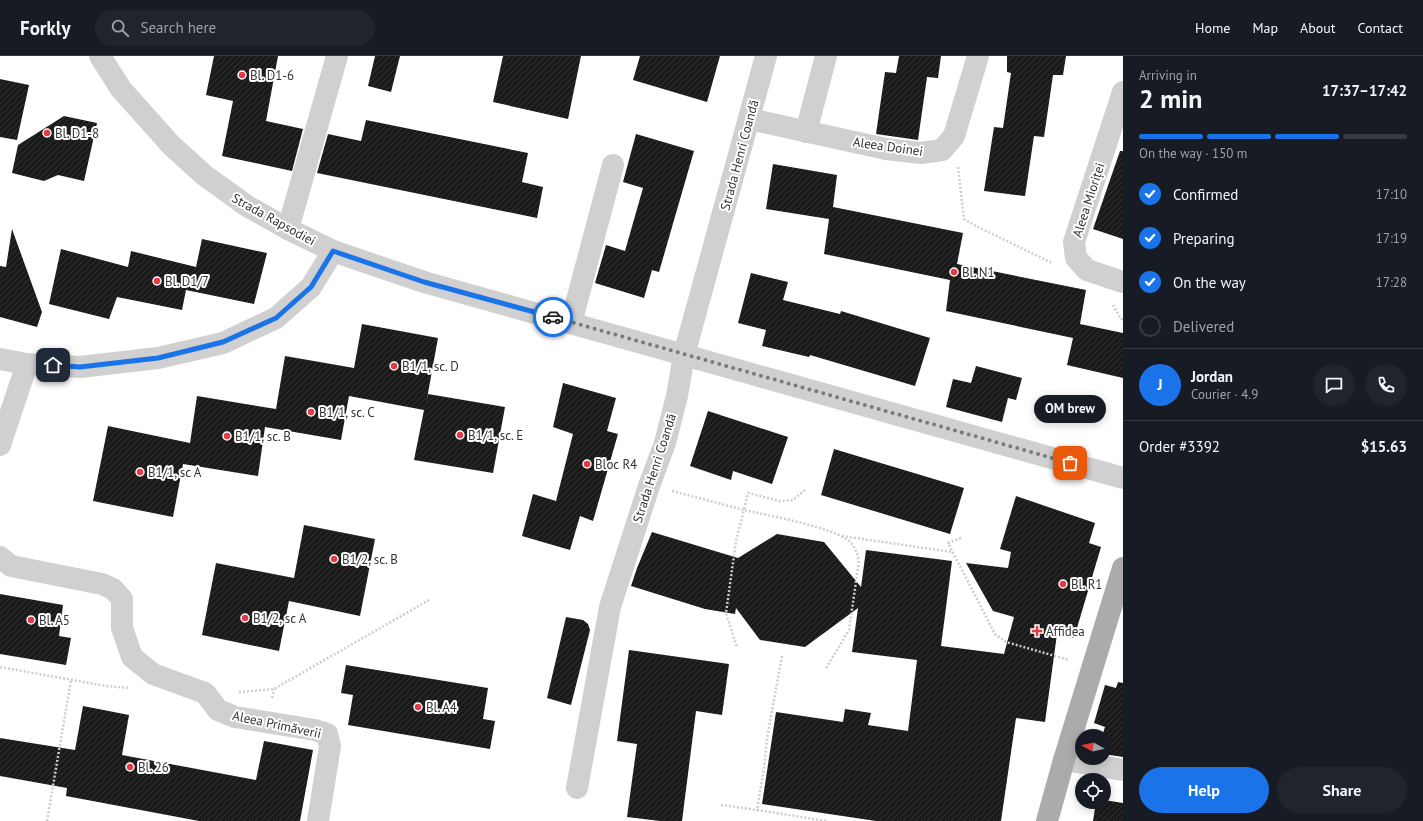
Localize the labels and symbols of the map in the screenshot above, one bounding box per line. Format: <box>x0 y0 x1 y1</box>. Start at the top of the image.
place label: Bl. D1-6 <box>250 67 294 84</box>
marker: Bl. D1-6 <box>237 70 247 80</box>
street label: Strada Henri Coandă <box>717 98 762 212</box>
place label: Bl. D1-8 <box>55 125 99 142</box>
marker: Bl. D1-8 <box>42 128 52 138</box>
street label: Aleea Doinei <box>852 133 924 160</box>
street label: Aleea Mioriței <box>1068 161 1109 240</box>
street label: Strada Rapsodiei <box>229 189 319 249</box>
place label: Bl. N1 <box>962 264 994 281</box>
marker: Bl. N1 <box>949 267 959 277</box>
place label: Bl. D1/7 <box>165 273 209 290</box>
marker: Bl. D1/7 <box>152 276 162 286</box>
courier <box>533 297 573 337</box>
pin <box>36 348 70 382</box>
place label: B1/1, sc. D <box>402 358 459 375</box>
marker: B1/1, sc. D <box>389 361 399 371</box>
callout: OM brew <box>1034 395 1106 423</box>
place label: B1/1, sc. C <box>319 404 375 421</box>
marker: B1/1, sc. C <box>306 407 316 417</box>
street label: Strada Henri Coandă <box>629 411 680 525</box>
place label: B1/1, sc. E <box>468 427 523 444</box>
place label: B1/1, sc. B <box>235 428 291 445</box>
marker: B1/1, sc. E <box>455 430 465 440</box>
marker: B1/1, sc. B <box>222 431 232 441</box>
pin <box>1053 446 1087 480</box>
place label: Bloc R4 <box>595 456 637 473</box>
marker: Bloc R4 <box>582 459 592 469</box>
place label: B1/1, sc A <box>148 464 202 481</box>
marker: B1/1, sc A <box>135 467 145 477</box>
place label: B1/2, sc. B <box>342 551 398 568</box>
marker: B1/2, sc. B <box>329 554 339 564</box>
place label: Bl. R1 <box>1071 576 1102 593</box>
marker: Bl. R1 <box>1058 579 1068 589</box>
place label: B1/2, sc A <box>253 610 307 627</box>
place label: Bl. A5 <box>39 612 70 629</box>
marker: B1/2, sc A <box>240 613 250 623</box>
marker: Bl. A5 <box>26 615 36 625</box>
place label: Affidea <box>1046 623 1085 640</box>
marker: Affidea <box>1031 625 1043 637</box>
place label: Bl. A4 <box>426 699 457 716</box>
marker: Bl. A4 <box>413 702 423 712</box>
street label: Aleea Primăverii <box>231 707 323 742</box>
north arrow <box>1075 729 1111 765</box>
place label: Bl. 26 <box>138 759 169 776</box>
marker: Bl. 26 <box>125 762 135 772</box>

